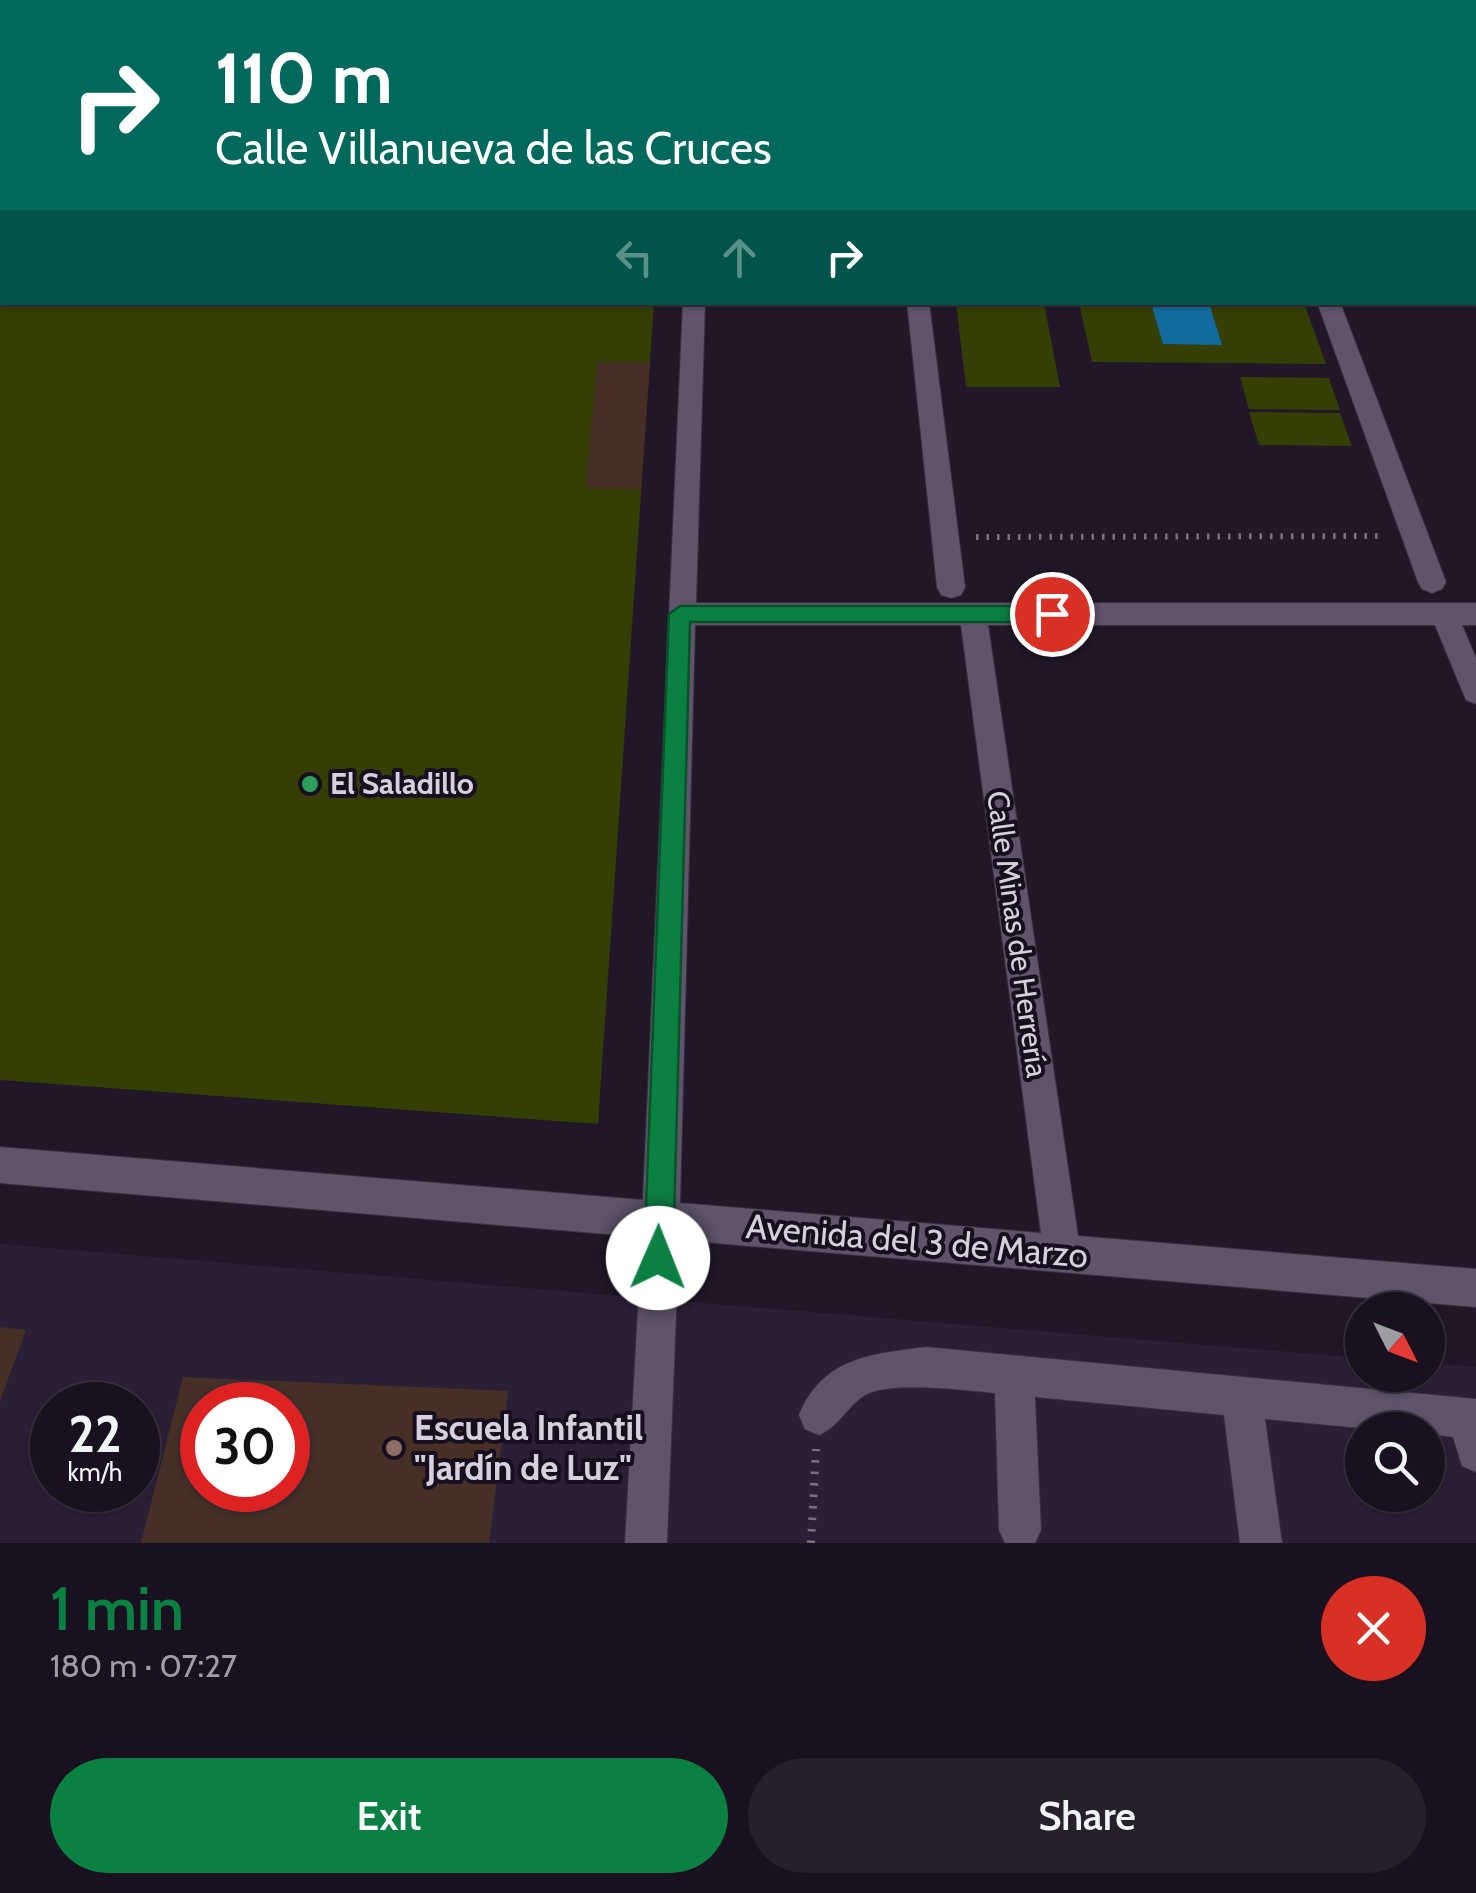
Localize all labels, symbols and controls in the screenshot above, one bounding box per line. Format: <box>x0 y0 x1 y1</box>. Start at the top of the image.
text: 110 m <box>215 35 393 121</box>
icon: right <box>50 40 180 170</box>
text: Calle Villanueva de las Cruces <box>215 121 772 175</box>
icon: left <box>607 230 662 285</box>
icon: ahead <box>712 230 767 285</box>
icon: right <box>817 230 872 285</box>
pin <box>1010 572 1095 657</box>
icon: arrive <box>1025 587 1080 642</box>
place label: El Saladillo <box>330 765 474 802</box>
marker: El Saladillo <box>299 773 321 795</box>
street label: Calle Minas de Herrería <box>979 788 1056 1080</box>
street label: Avenida del 3 de Marzo <box>744 1204 1090 1277</box>
position arrow <box>606 1206 710 1310</box>
north arrow <box>1345 1292 1445 1392</box>
map controls <box>1345 1292 1445 1512</box>
speed limit sign: 30 <box>180 1382 310 1512</box>
text: 22 <box>69 1404 121 1465</box>
place label: Escuela Infantil "Jardín de Luz" <box>414 1406 643 1489</box>
button: search <box>1345 1412 1445 1512</box>
marker: Escuela Infantil "Jardín de Luz" <box>383 1437 405 1459</box>
text: km/h <box>68 1457 122 1487</box>
text: 1 min <box>50 1572 184 1645</box>
button: close <box>1321 1576 1426 1681</box>
text: 180 m · 07:27 <box>50 1646 237 1685</box>
button: Exit <box>50 1758 728 1873</box>
button: Share <box>748 1758 1426 1873</box>

